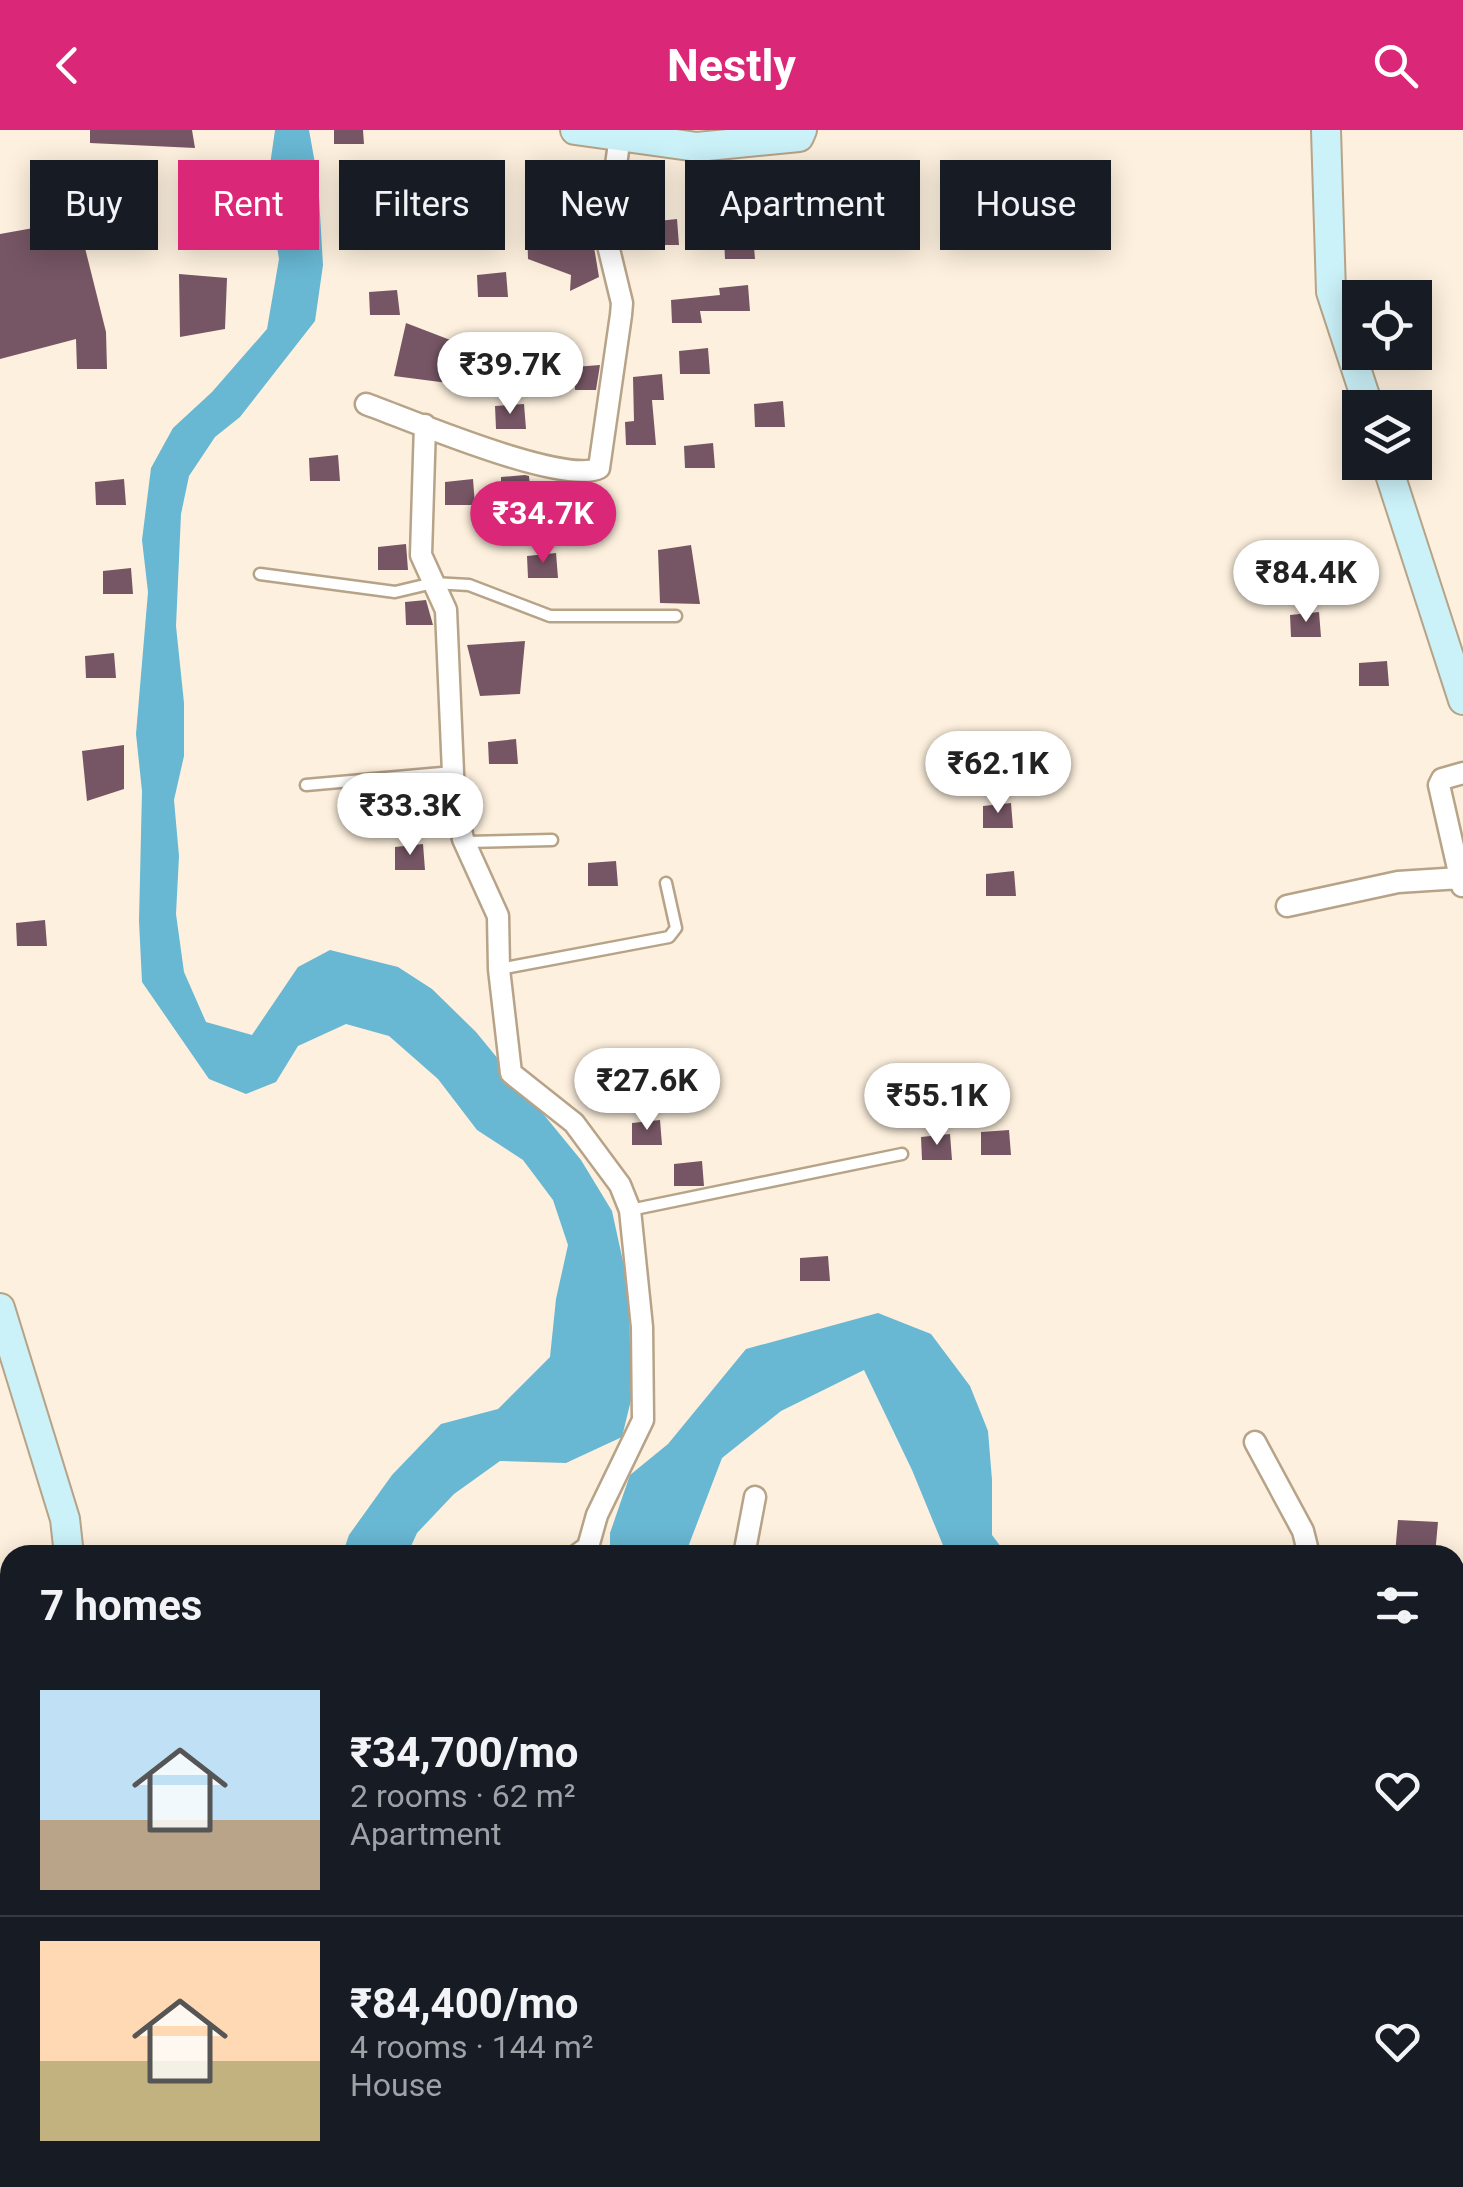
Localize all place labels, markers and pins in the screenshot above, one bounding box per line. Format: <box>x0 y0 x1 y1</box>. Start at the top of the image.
pin: ₹39.7K <box>429 332 591 417</box>
pin: ₹34.7K <box>462 481 624 566</box>
pin: ₹84.4K <box>1225 540 1387 625</box>
pin: ₹62.1K <box>917 731 1079 816</box>
pin: ₹33.3K <box>329 773 491 858</box>
pin: ₹27.6K <box>566 1048 728 1133</box>
pin: ₹55.1K <box>856 1063 1018 1148</box>

